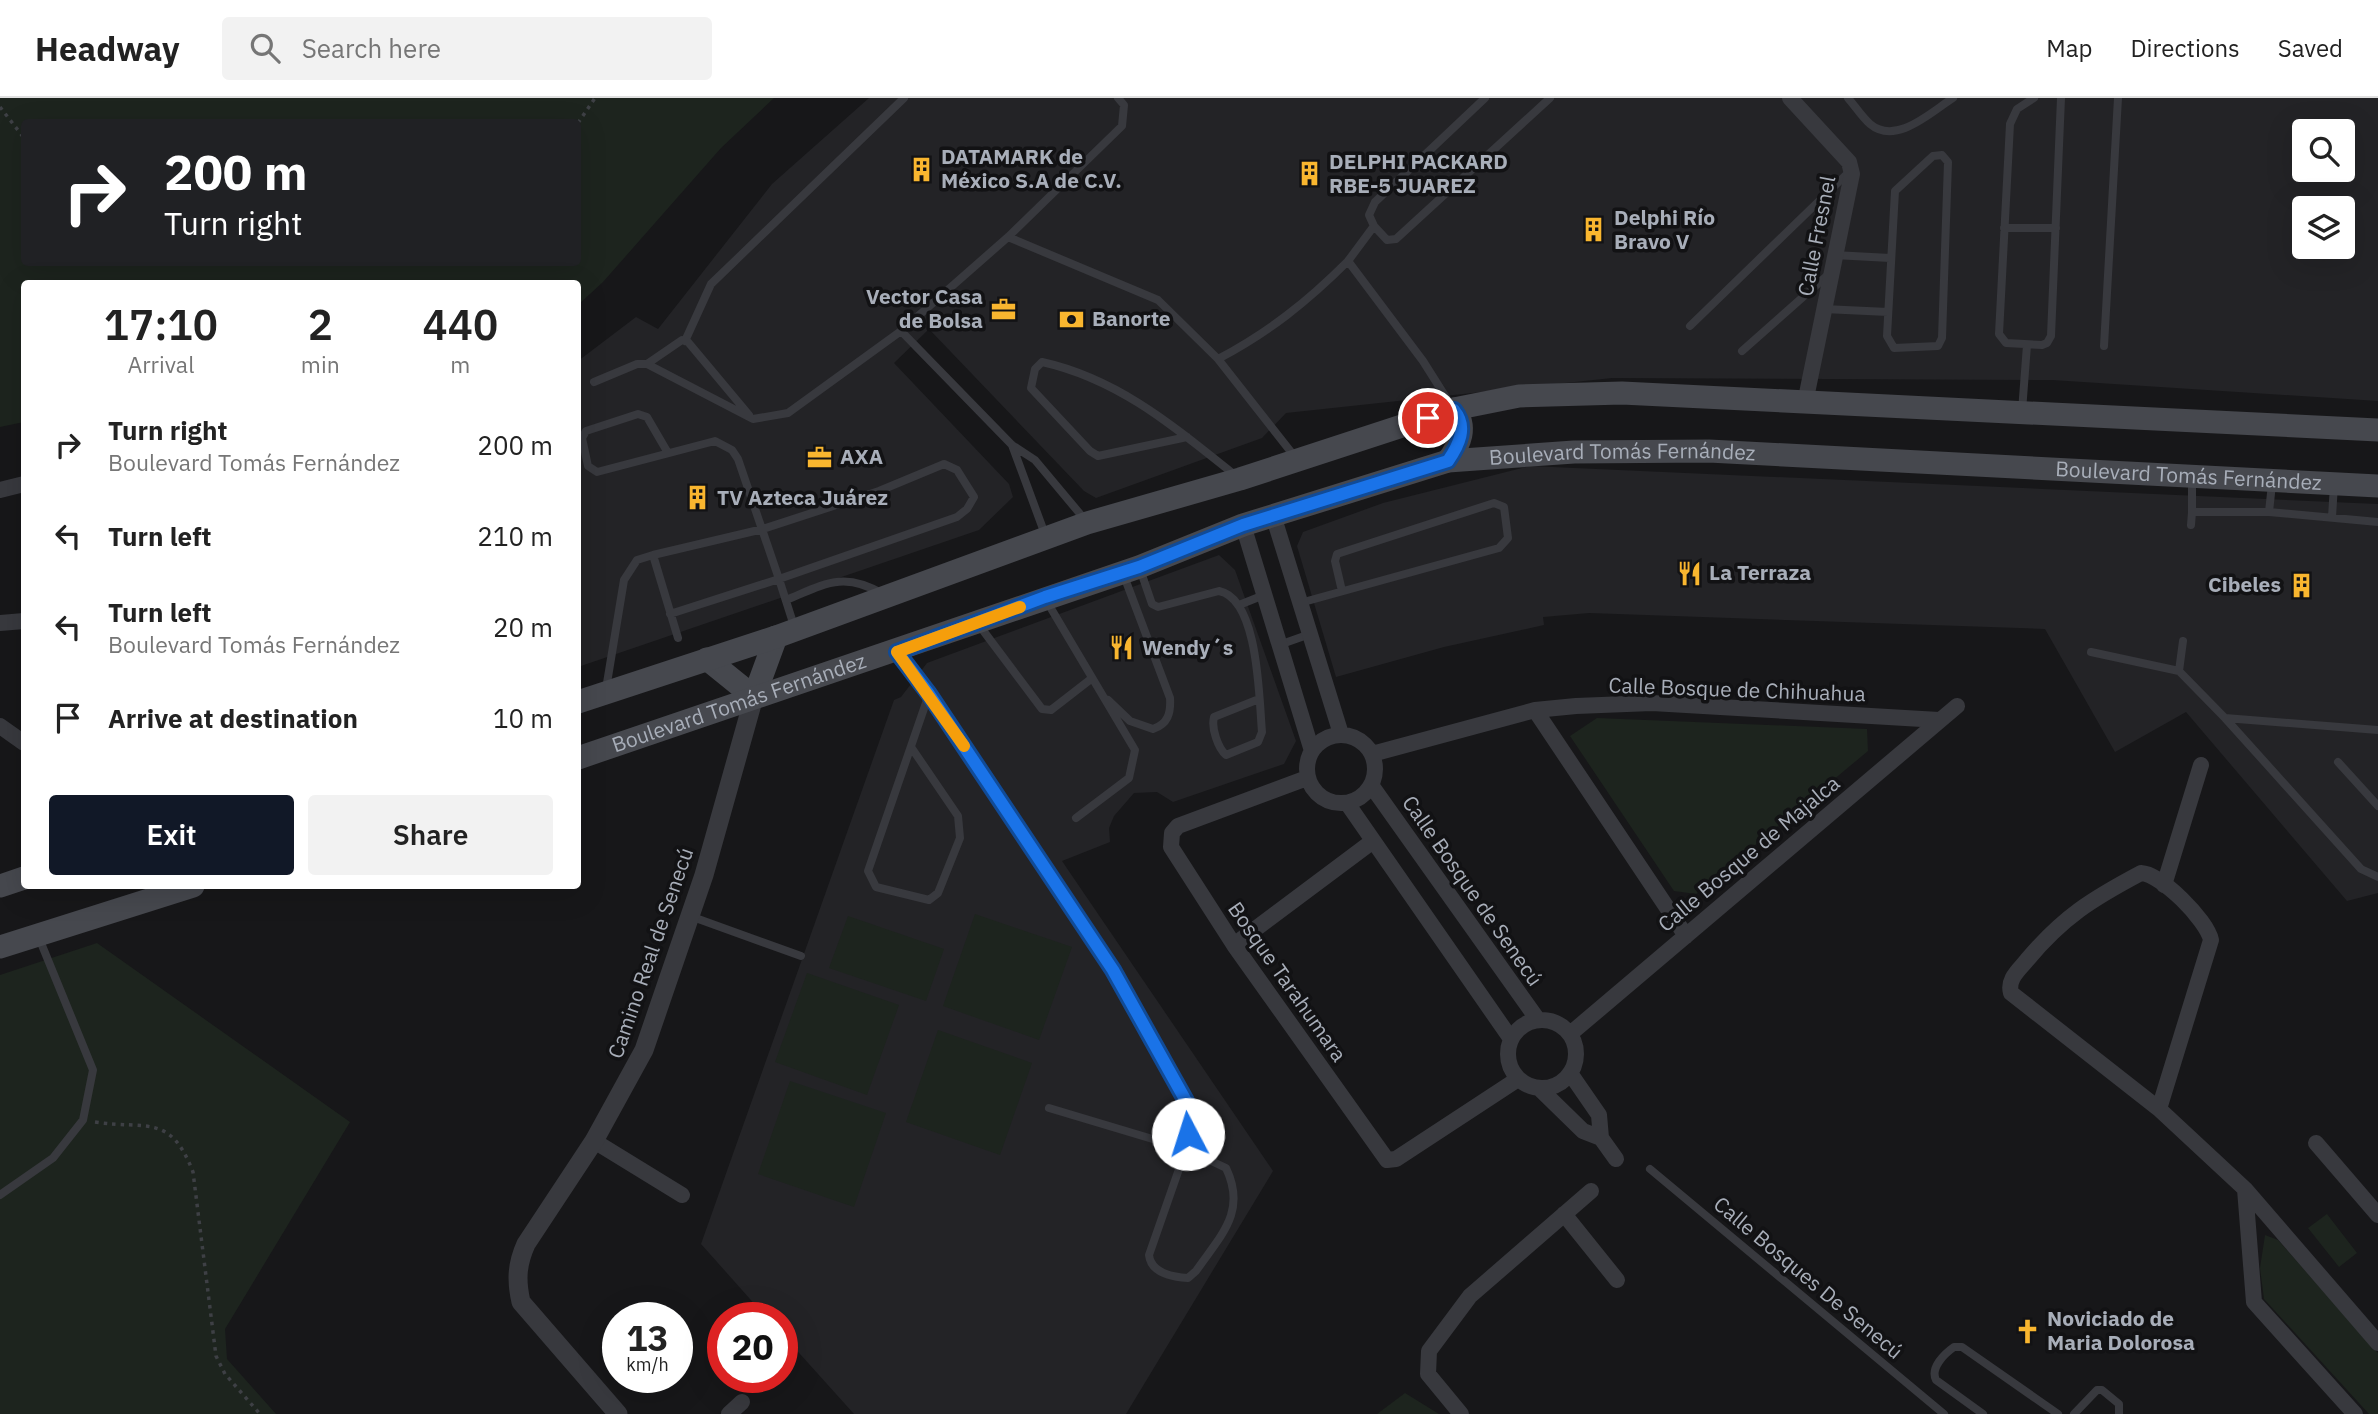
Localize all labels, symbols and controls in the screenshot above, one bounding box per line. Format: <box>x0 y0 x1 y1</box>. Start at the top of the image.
search box <box>222 17 712 80</box>
text: Headway <box>35 27 180 70</box>
icon: search <box>246 29 284 67</box>
text: Search here <box>302 31 441 65</box>
text: Map <box>2046 32 2092 64</box>
text: Directions <box>2130 32 2240 64</box>
text: Saved <box>2278 32 2343 64</box>
map controls <box>2292 119 2355 259</box>
button: search <box>2292 119 2355 182</box>
text: 200 m <box>164 140 308 203</box>
place label: DATAMARK de México S.A de C.V. <box>941 142 1122 194</box>
icon: right <box>49 147 140 238</box>
place label: DELPHI PACKARD RBE-5 JUAREZ <box>1329 147 1508 199</box>
building icon: DATAMARK de México S.A de C.V. <box>907 155 935 183</box>
building icon: DELPHI PACKARD RBE-5 JUAREZ <box>1295 160 1323 188</box>
street label: Calle Fresnel <box>1791 173 1841 298</box>
button: layers <box>2292 196 2355 259</box>
text: Turn right <box>164 202 302 244</box>
place label: Delphi Río Bravo V <box>1614 203 1715 255</box>
building icon: Delphi Río Bravo V <box>1580 216 1608 244</box>
place label: Vector Casa de Bolsa <box>866 282 983 334</box>
office icon: Vector Casa de Bolsa <box>989 295 1017 323</box>
text: 17:10 <box>104 297 218 352</box>
text: 2 <box>308 297 333 352</box>
text: 440 <box>423 297 498 352</box>
place label: Banorte <box>1092 304 1171 332</box>
bank icon: Banorte <box>1058 305 1086 333</box>
text: Arrival <box>127 349 194 379</box>
text: min <box>301 349 340 379</box>
text: m <box>450 349 470 379</box>
pin <box>1398 388 1458 448</box>
icon: arrive <box>1409 399 1447 437</box>
text: Turn right <box>108 413 227 447</box>
icon: right <box>49 426 87 464</box>
text: 200 m <box>477 428 553 462</box>
street label: Boulevard Tomás Fernández <box>1488 436 1756 471</box>
place label: AXA <box>840 442 883 470</box>
office icon: AXA <box>806 443 834 471</box>
text: Boulevard Tomás Fernández <box>108 447 400 477</box>
street label: Boulevard Tomás Fernández <box>2055 454 2323 496</box>
place label: TV Azteca Juárez <box>717 483 888 511</box>
building icon: TV Azteca Juárez <box>683 484 711 512</box>
icon: left <box>49 517 87 555</box>
text: Turn left <box>108 519 211 553</box>
text: 210 m <box>477 519 553 553</box>
place label: La Terraza <box>1709 558 1811 586</box>
restaurant icon: La Terraza <box>1675 559 1703 587</box>
place label: Cibeles <box>2208 570 2281 598</box>
building icon: Cibeles <box>2287 571 2315 599</box>
text: Turn left <box>108 595 211 629</box>
icon: left <box>49 608 87 646</box>
text: 20 m <box>493 610 553 644</box>
text: Boulevard Tomás Fernández <box>108 629 400 659</box>
place label: Wendy´s <box>1142 633 1233 661</box>
restaurant icon: Wendy´s <box>1108 634 1136 662</box>
street label: Boulevard Tomás Fernández <box>608 646 870 759</box>
street label: Calle Bosque de Chihuahua <box>1608 671 1866 707</box>
icon: arrive <box>49 699 87 737</box>
text: Arrive at destination <box>108 701 358 735</box>
text: 10 m <box>493 701 553 735</box>
street label: Calle Bosque de Majalca <box>1652 769 1845 938</box>
street label: Calle Bosque de Senecú <box>1396 790 1549 991</box>
button: Exit <box>49 795 294 875</box>
button: Share <box>308 795 553 875</box>
street label: Camino Real de Senecú <box>601 843 699 1062</box>
street label: Bosque Tarahumara <box>1222 896 1354 1067</box>
position arrow <box>1151 1097 1225 1171</box>
street label: Calle Bosques De Senecú <box>1708 1190 1909 1365</box>
speed limit sign: 20 <box>707 1302 798 1393</box>
place label: Noviciado de Maria Dolorosa <box>2047 1304 2195 1356</box>
text: 13 <box>626 1315 669 1361</box>
church icon: Noviciado de Maria Dolorosa <box>2013 1317 2041 1345</box>
text: km/h <box>626 1353 669 1376</box>

